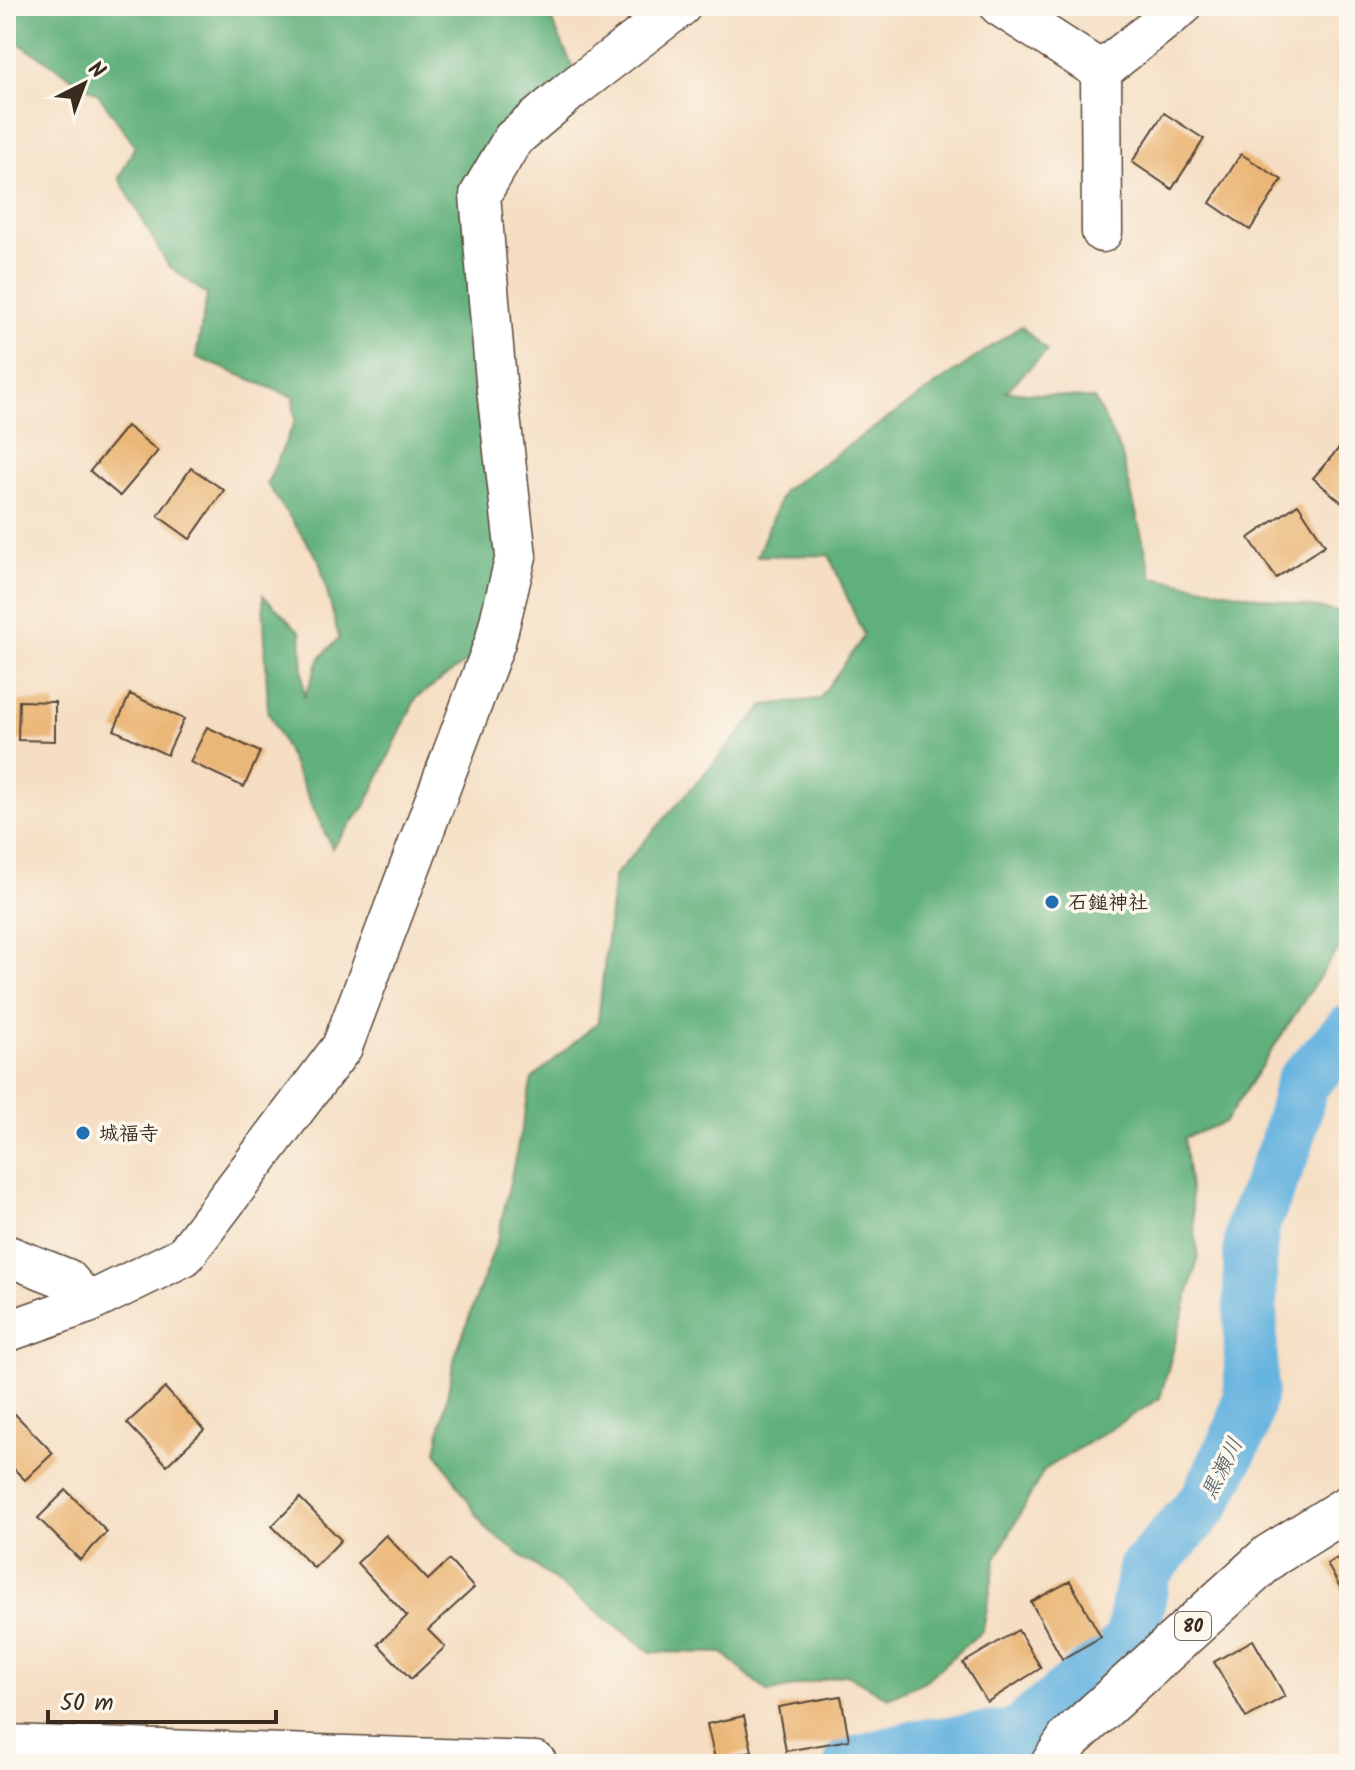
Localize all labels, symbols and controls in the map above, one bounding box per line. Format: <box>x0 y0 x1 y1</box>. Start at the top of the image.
north arrow <box>44 44 124 124</box>
text: N <box>79 53 113 89</box>
place label: 石鎚神社 <box>1068 888 1148 920</box>
marker: 石鎚神社 <box>1043 893 1061 911</box>
place label: 城福寺 <box>99 1119 159 1151</box>
marker: 城福寺 <box>74 1124 92 1142</box>
water label: 黒瀬川 <box>1193 1432 1254 1506</box>
road number: 80 <box>1175 1612 1211 1640</box>
scale bar <box>48 1674 276 1724</box>
text: 50 m <box>60 1684 114 1723</box>

